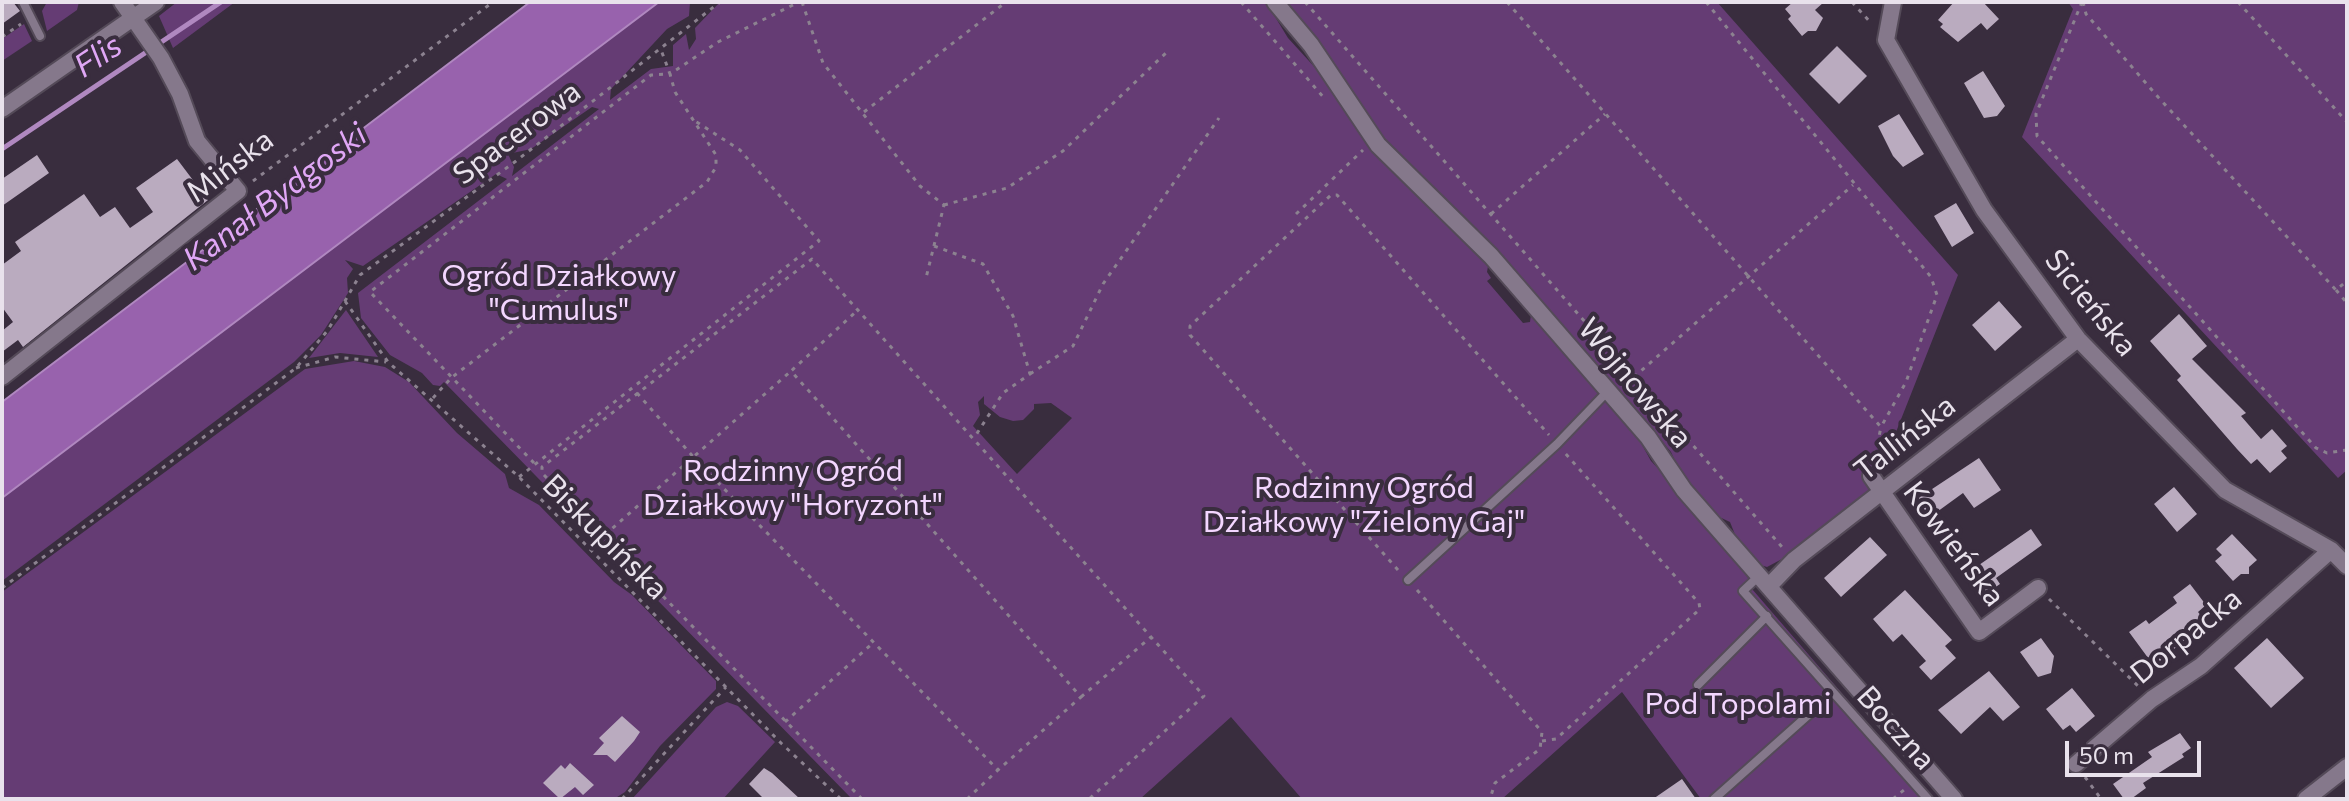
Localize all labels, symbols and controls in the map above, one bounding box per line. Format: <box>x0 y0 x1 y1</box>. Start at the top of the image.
water label: Flis <box>67 26 129 86</box>
street label: Spacerowa <box>446 74 588 192</box>
water label: Kanał Bydgoski <box>176 115 374 279</box>
street label: Mińska <box>180 122 280 210</box>
street label: Sicieńska <box>2037 243 2145 363</box>
park label: Ogród Działkowy "Cumulus" <box>441 258 677 328</box>
street label: Wojnowska <box>1570 311 1700 455</box>
street label: Tallińska <box>1847 387 1963 489</box>
park label: Rodzinny Ogród Działkowy "Horyzont" <box>643 453 943 524</box>
street label: Biskupińska <box>535 467 675 607</box>
park label: Rodzinny Ogród Działkowy "Zielony Gaj" <box>1203 470 1525 540</box>
street label: Kowieńska <box>1895 475 2013 613</box>
street label: Dorpacka <box>2123 580 2249 692</box>
street label: Boczna <box>1849 679 1943 777</box>
park label: Pod Topolami <box>1644 686 1832 722</box>
scale bar <box>2069 725 2205 775</box>
text: 50 m <box>2079 740 2134 769</box>

